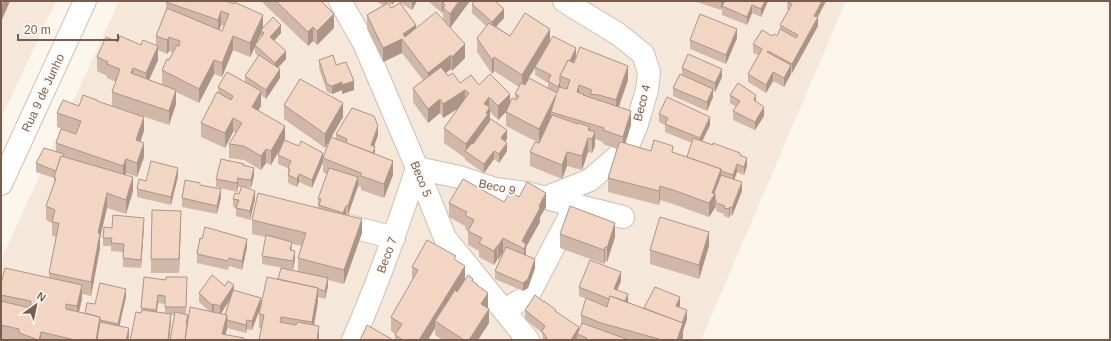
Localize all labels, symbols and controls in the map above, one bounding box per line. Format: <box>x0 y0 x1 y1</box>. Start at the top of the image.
scale bar <box>18 16 118 42</box>
text: 20 m <box>24 23 51 37</box>
street label: Rua 9 de Junho <box>19 51 67 134</box>
street label: Beco 4 <box>631 83 653 123</box>
street label: Beco 5 <box>408 159 435 199</box>
street label: Beco 9 <box>477 176 517 198</box>
street label: Beco 7 <box>374 235 400 275</box>
north arrow <box>16 285 56 325</box>
text: N <box>35 289 48 304</box>

